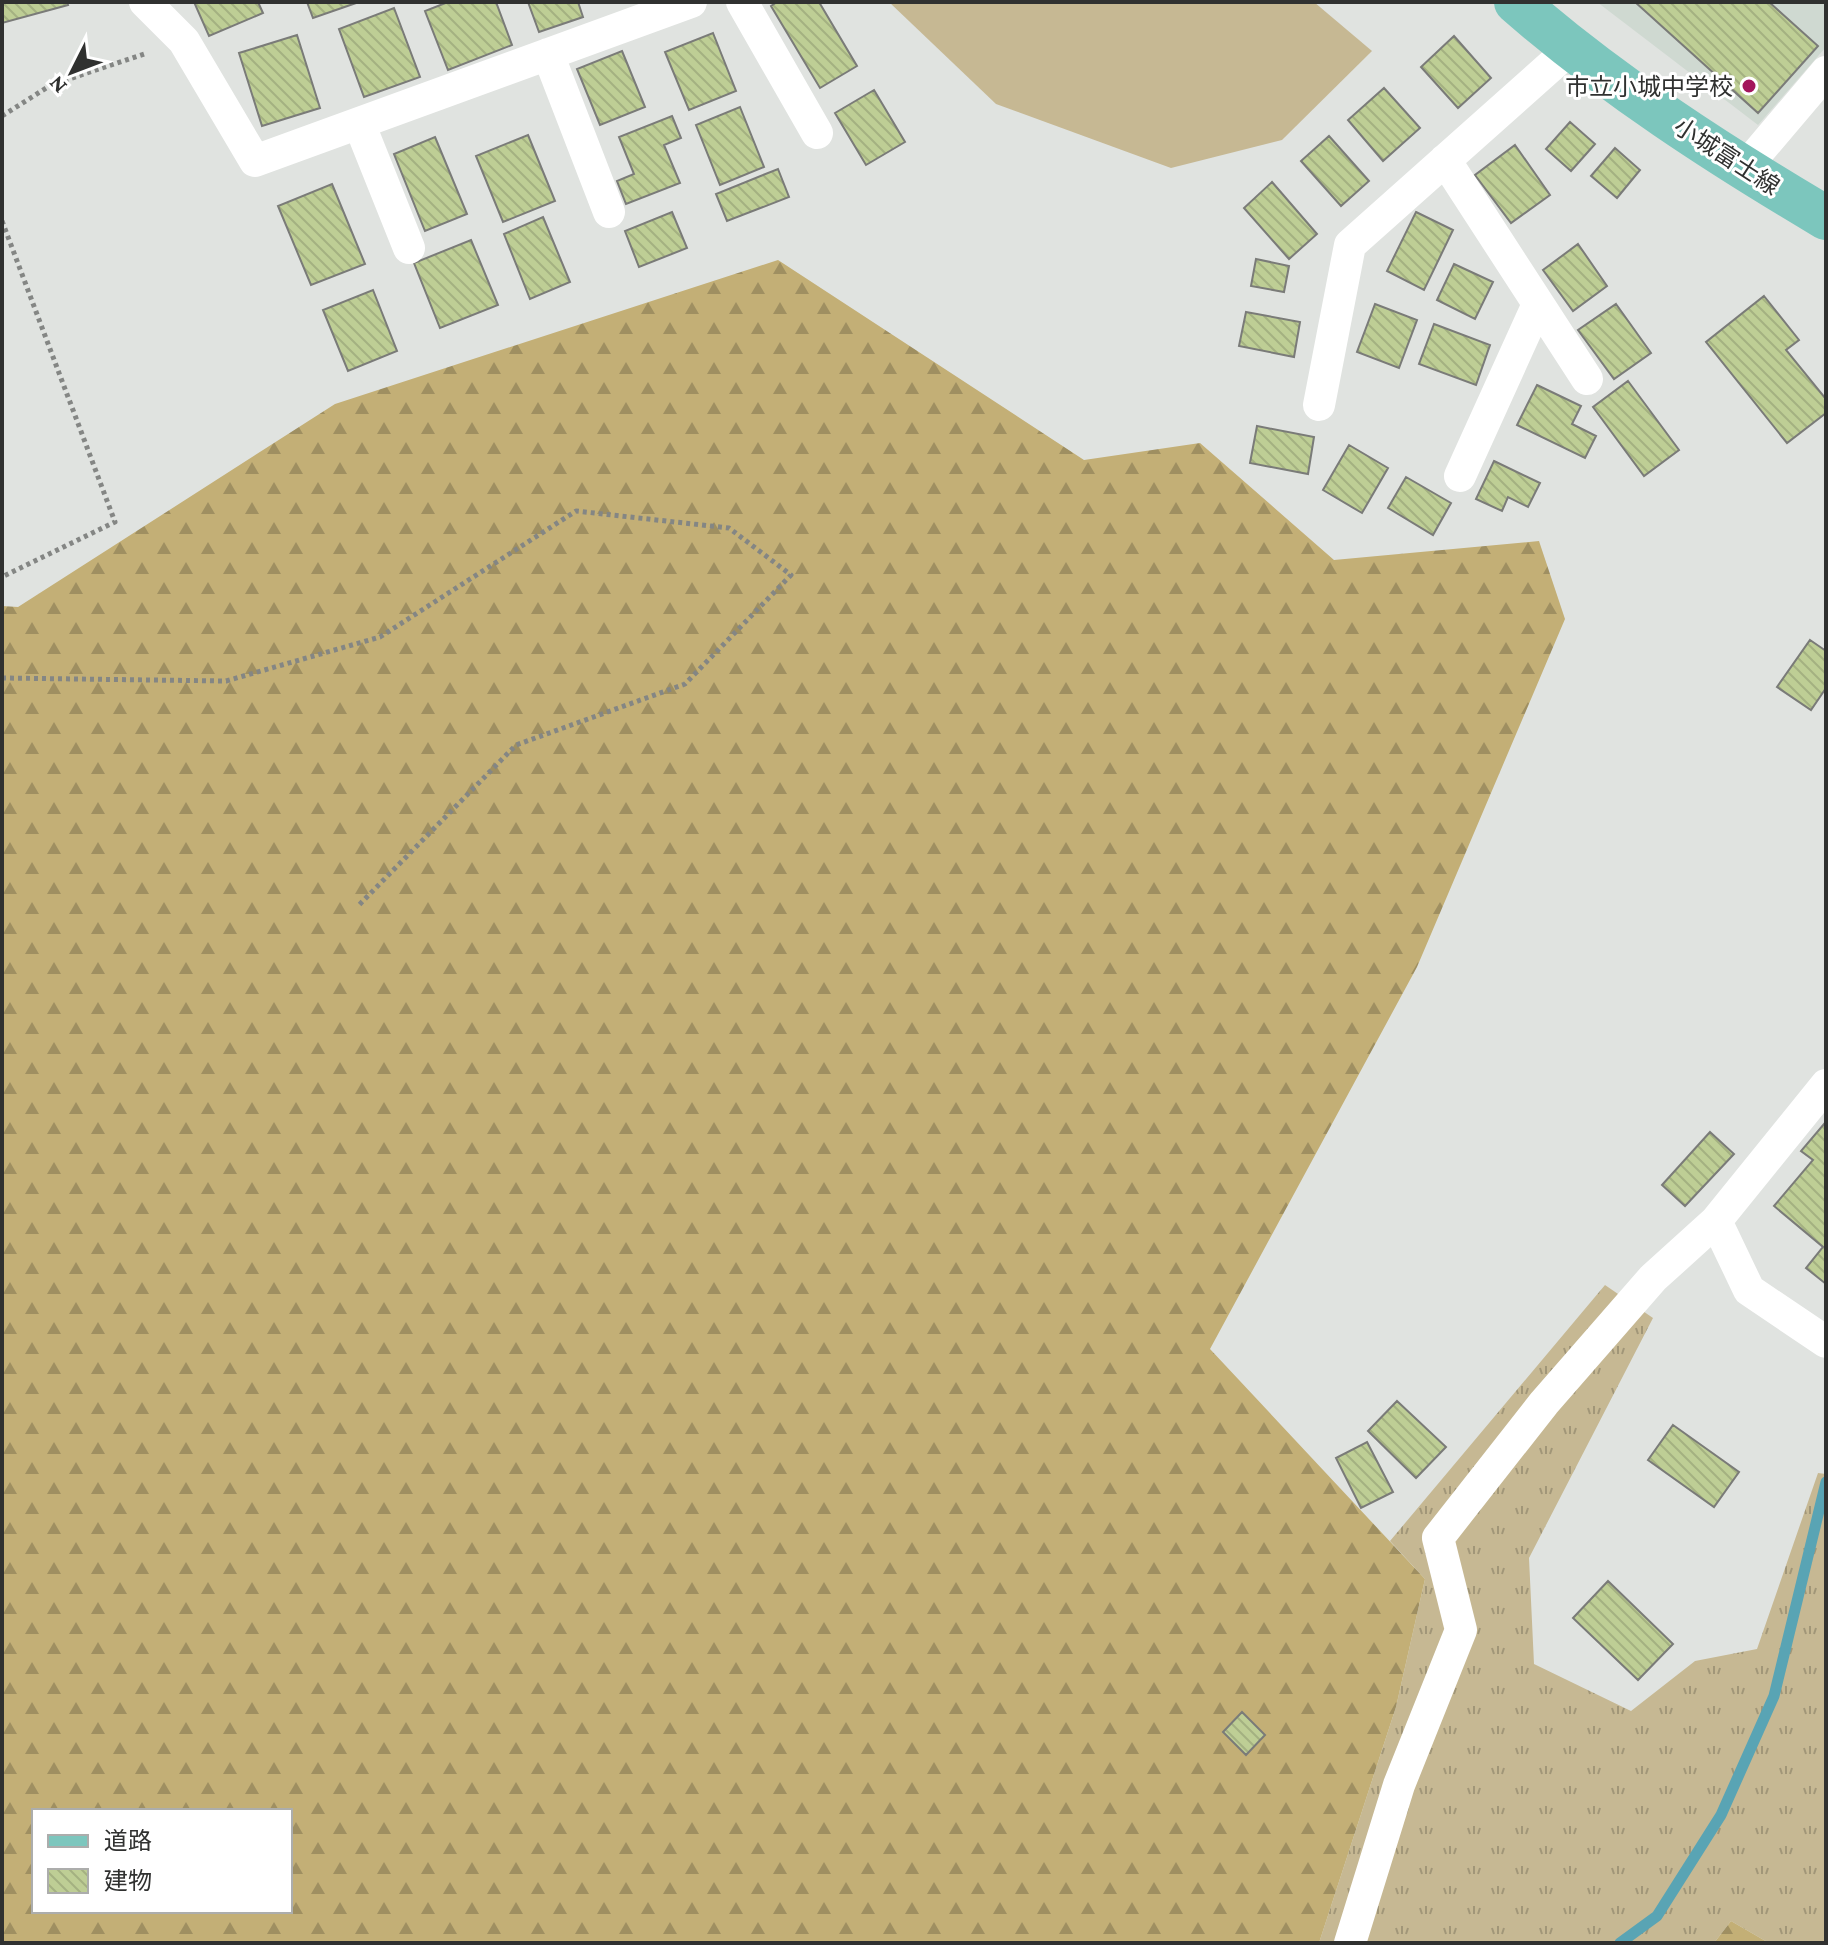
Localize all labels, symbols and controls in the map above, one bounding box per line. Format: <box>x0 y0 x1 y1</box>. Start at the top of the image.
north arrow <box>32 32 112 112</box>
text: N <box>43 71 72 99</box>
place label: 市立小城中学校 <box>1565 73 1733 100</box>
marker: 市立小城中学校 <box>1740 77 1758 95</box>
street label: 小城富士線 <box>1669 112 1785 200</box>
legend <box>32 1809 292 1913</box>
text: 道路 <box>104 1827 152 1854</box>
text: 建物 <box>104 1867 152 1894</box>

